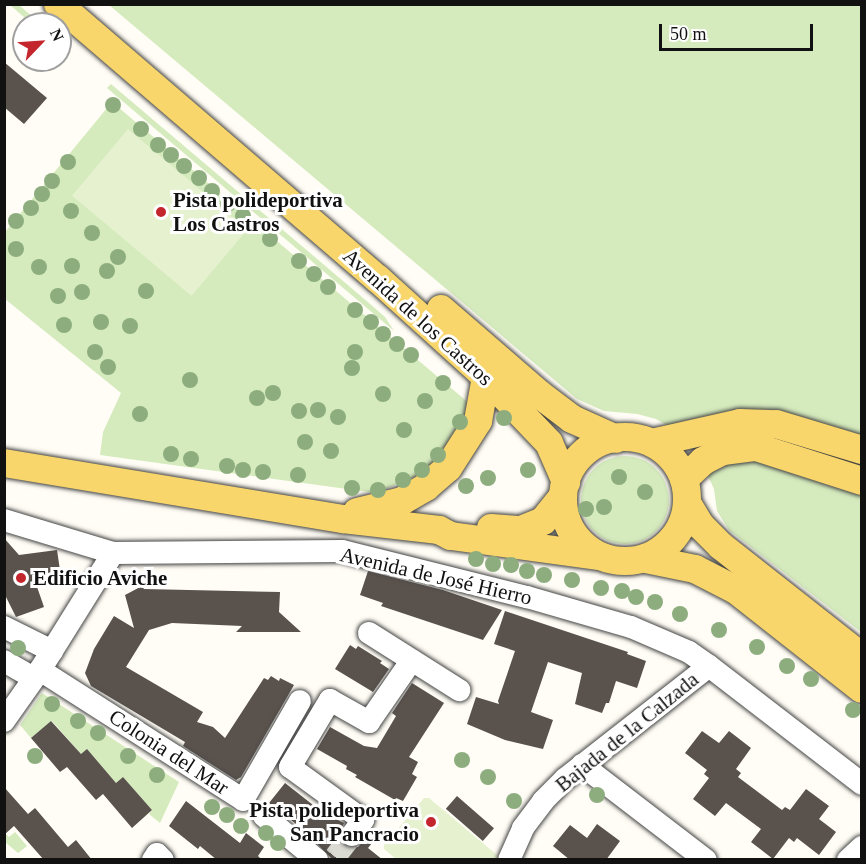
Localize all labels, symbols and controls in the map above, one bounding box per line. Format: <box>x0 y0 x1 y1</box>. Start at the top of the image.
north arrow <box>12 12 72 72</box>
scale bar <box>662 12 816 50</box>
text: 50 m <box>670 24 707 44</box>
text: N <box>47 26 67 44</box>
place label: Pista polideportiva Los Castros <box>173 187 343 237</box>
marker: Pista polideportiva Los Castros <box>154 205 168 219</box>
street label: Avenida de los Castros <box>338 243 498 391</box>
street label: Avenida de José Hierro <box>338 542 534 610</box>
place label: Edificio Aviche <box>33 565 169 591</box>
marker: Edificio Aviche <box>14 571 28 585</box>
street label: Bajada de la Calzada <box>550 667 704 797</box>
street label: Colonia del Mar <box>104 704 234 800</box>
place label: Pista polideportiva San Pancracio <box>249 797 419 847</box>
marker: Pista polideportiva San Pancracio <box>424 815 438 829</box>

